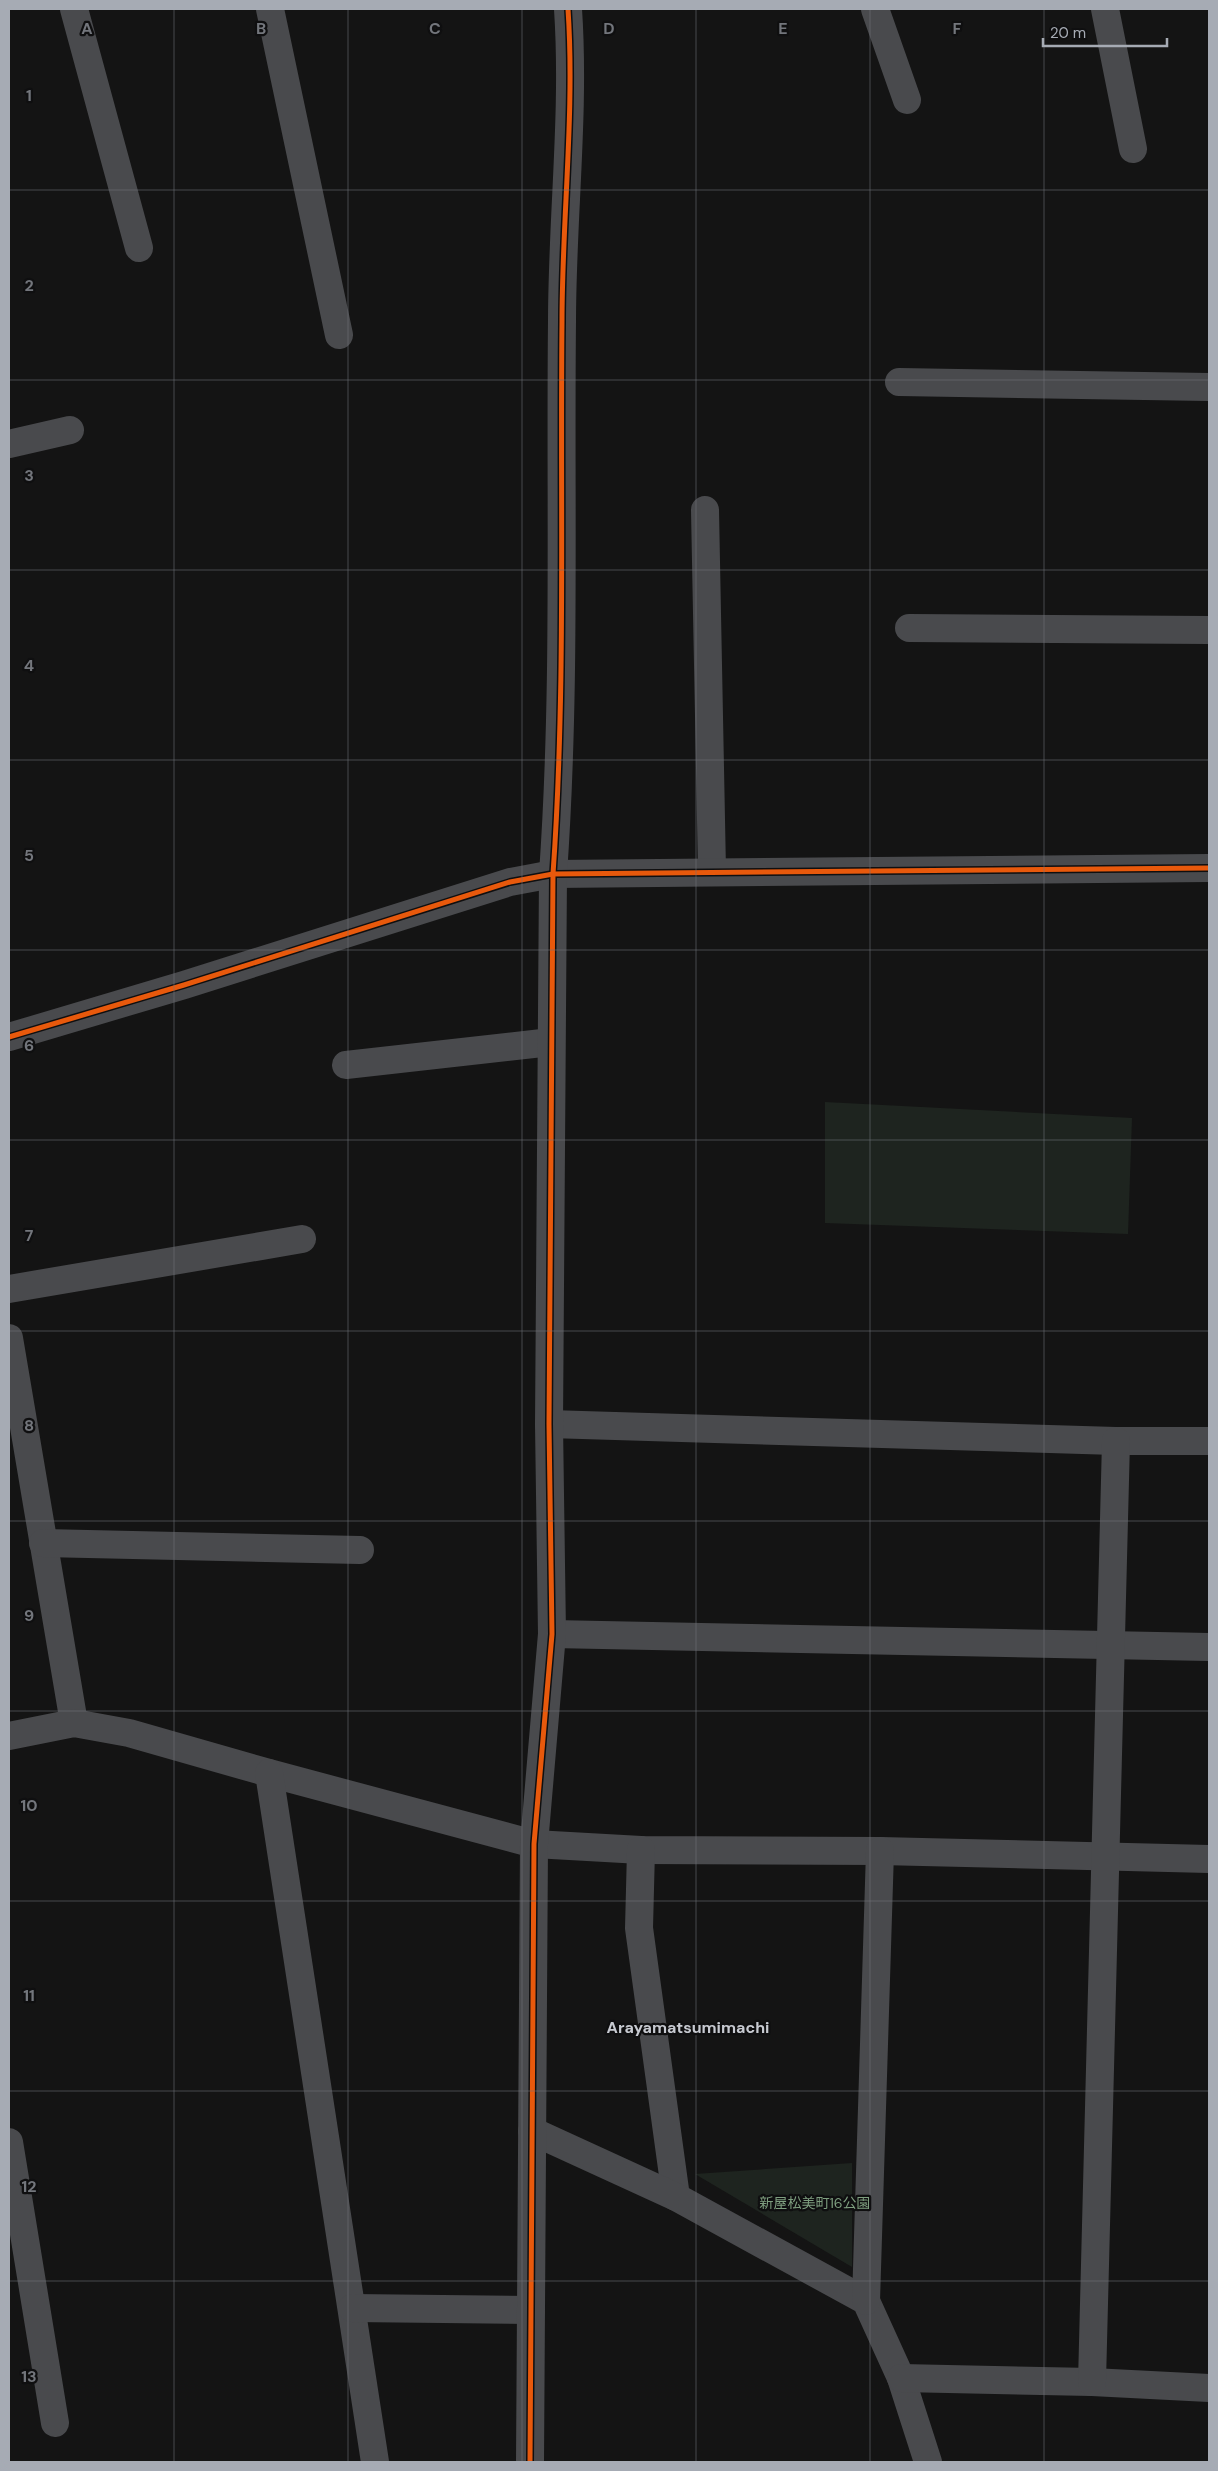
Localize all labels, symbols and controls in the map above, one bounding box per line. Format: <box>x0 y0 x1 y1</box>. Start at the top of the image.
scale bar <box>1043 15 1167 47</box>
text: A <box>81 18 93 39</box>
text: B <box>256 18 266 39</box>
text: C <box>429 18 441 39</box>
text: D <box>603 18 615 39</box>
text: E <box>778 18 788 39</box>
text: F <box>953 18 962 39</box>
text: 20 m <box>1050 23 1086 43</box>
text: 1 <box>26 85 32 106</box>
text: 2 <box>24 275 34 296</box>
text: 3 <box>24 465 34 486</box>
text: 4 <box>24 655 34 676</box>
text: 5 <box>24 845 34 866</box>
text: 6 <box>24 1035 34 1056</box>
text: 7 <box>25 1225 34 1246</box>
text: 8 <box>24 1415 34 1436</box>
text: 9 <box>24 1605 34 1626</box>
text: 10 <box>20 1795 38 1816</box>
text: 11 <box>23 1985 35 2006</box>
district label: Arayamatsumimachi <box>607 2017 769 2038</box>
text: 12 <box>21 2176 37 2197</box>
park label: 新屋松美町16公園 <box>759 2194 871 2212</box>
text: 13 <box>21 2366 37 2387</box>

